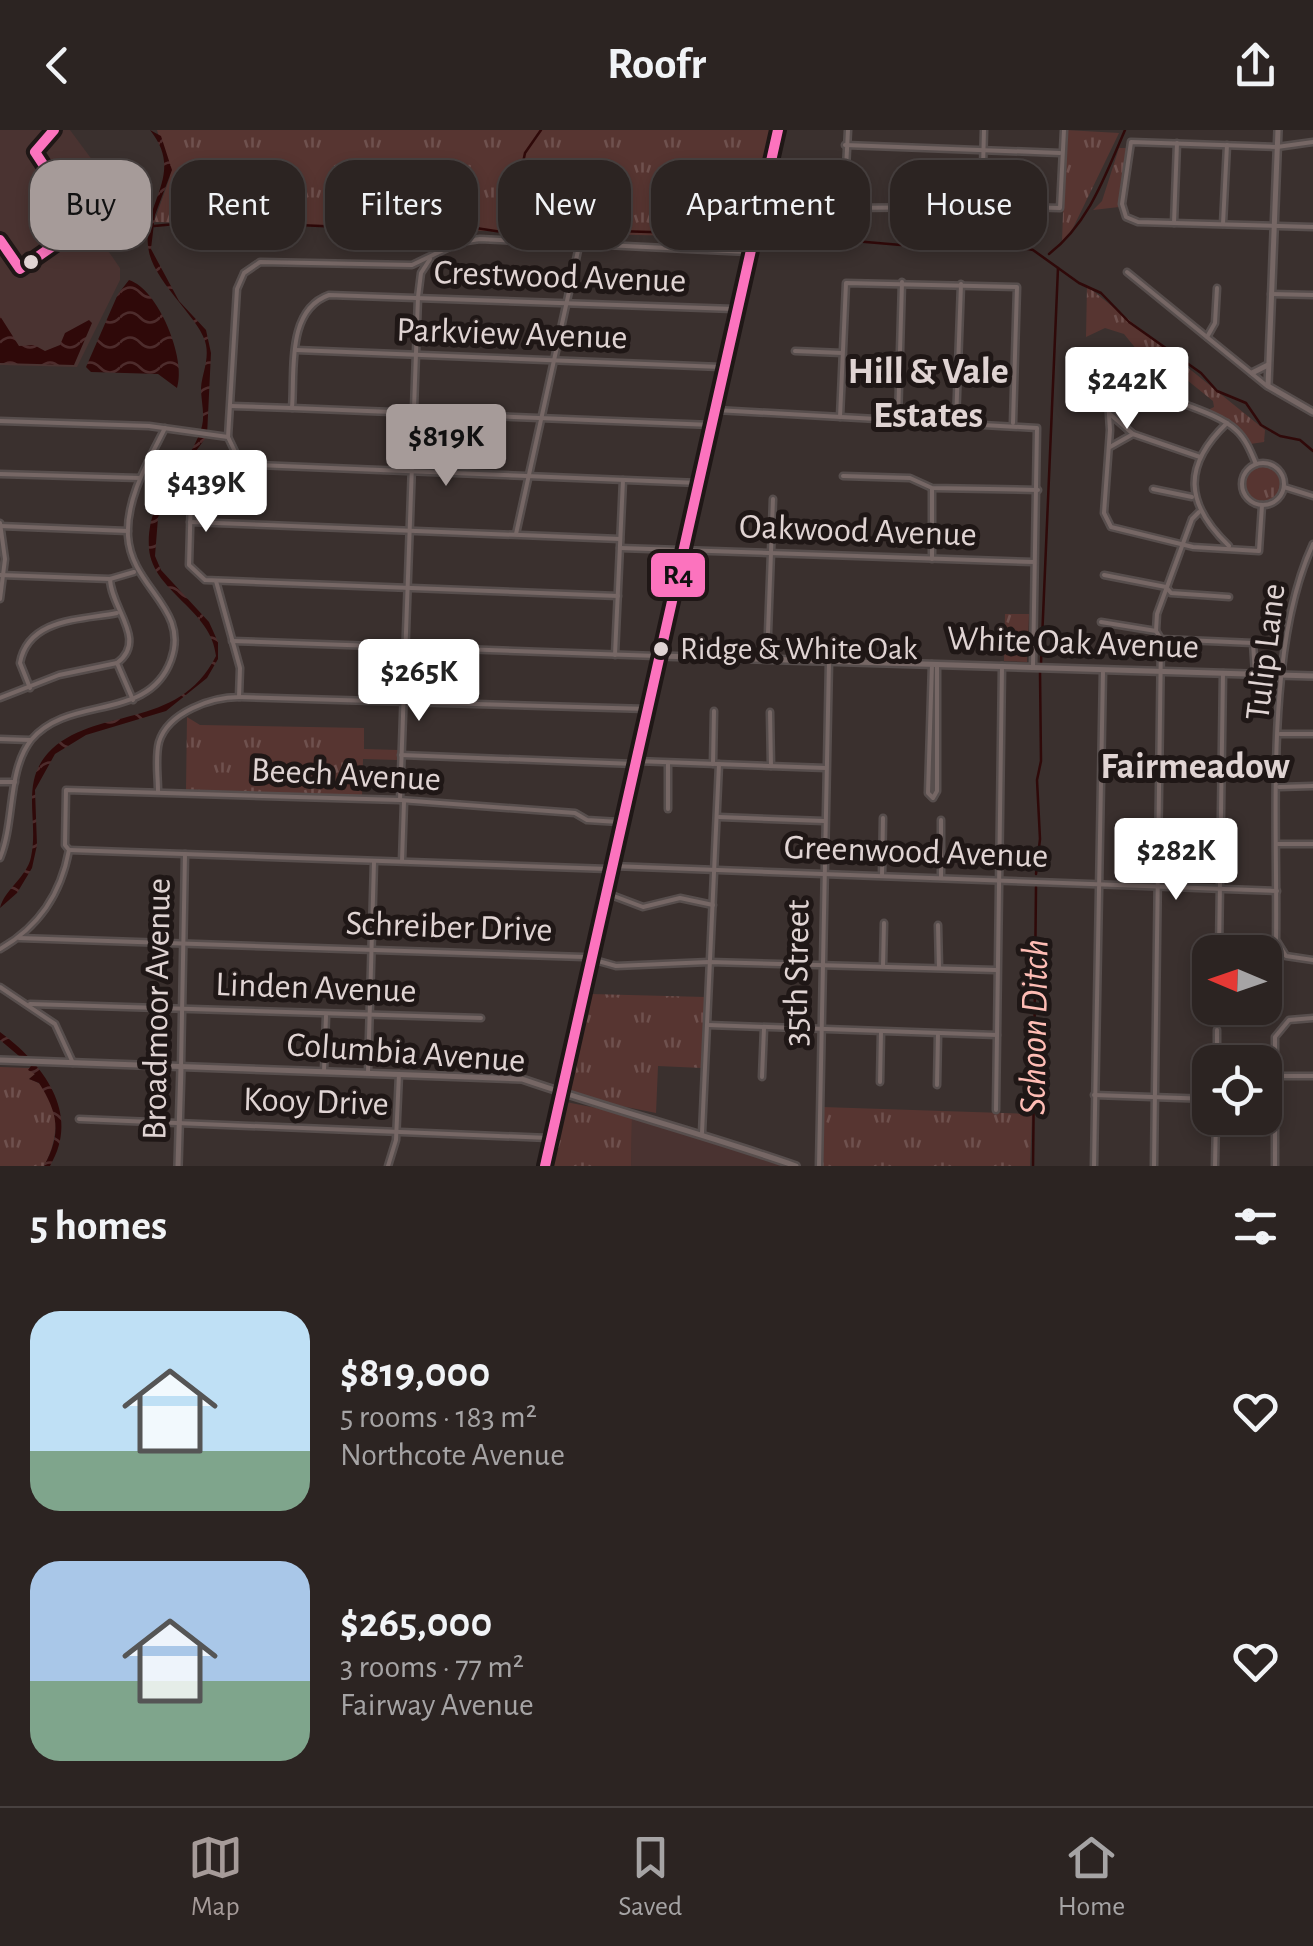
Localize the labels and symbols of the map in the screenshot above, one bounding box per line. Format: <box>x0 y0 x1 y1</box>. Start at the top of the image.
unlabelled marker <box>21 252 41 272</box>
street label: Crestwood Avenue <box>433 255 687 299</box>
street label: Parkview Avenue <box>396 312 628 356</box>
pin: $242K <box>1057 347 1197 432</box>
district label: Hill & Vale Estates <box>847 353 1009 435</box>
pin: $819K <box>376 404 516 489</box>
pin: $439K <box>136 450 276 535</box>
street label: Oakwood Avenue <box>739 509 977 553</box>
line badge: R4 <box>649 551 707 599</box>
text: R4 <box>663 562 693 590</box>
street label: Tulip Lane <box>1240 582 1292 722</box>
street label: White Oak Avenue <box>946 621 1200 665</box>
place label: Ridge & White Oak <box>680 633 918 665</box>
pin: $265K <box>349 639 489 724</box>
marker: Ridge & White Oak <box>651 639 671 659</box>
district label: Fairmeadow <box>1100 748 1290 786</box>
street label: Beech Avenue <box>250 753 442 797</box>
pin: $282K <box>1106 818 1246 903</box>
street label: Greenwood Avenue <box>783 830 1049 874</box>
street label: Broadmoor Avenue <box>137 878 177 1140</box>
street label: 35th Street <box>778 899 816 1047</box>
street label: Schreiber Drive <box>345 906 553 948</box>
north arrow <box>1192 935 1282 1025</box>
water label: Schoon Ditch <box>1014 939 1056 1115</box>
street label: Linden Avenue <box>215 967 417 1009</box>
street label: Columbia Avenue <box>285 1027 527 1079</box>
street label: Kooy Drive <box>243 1082 389 1122</box>

